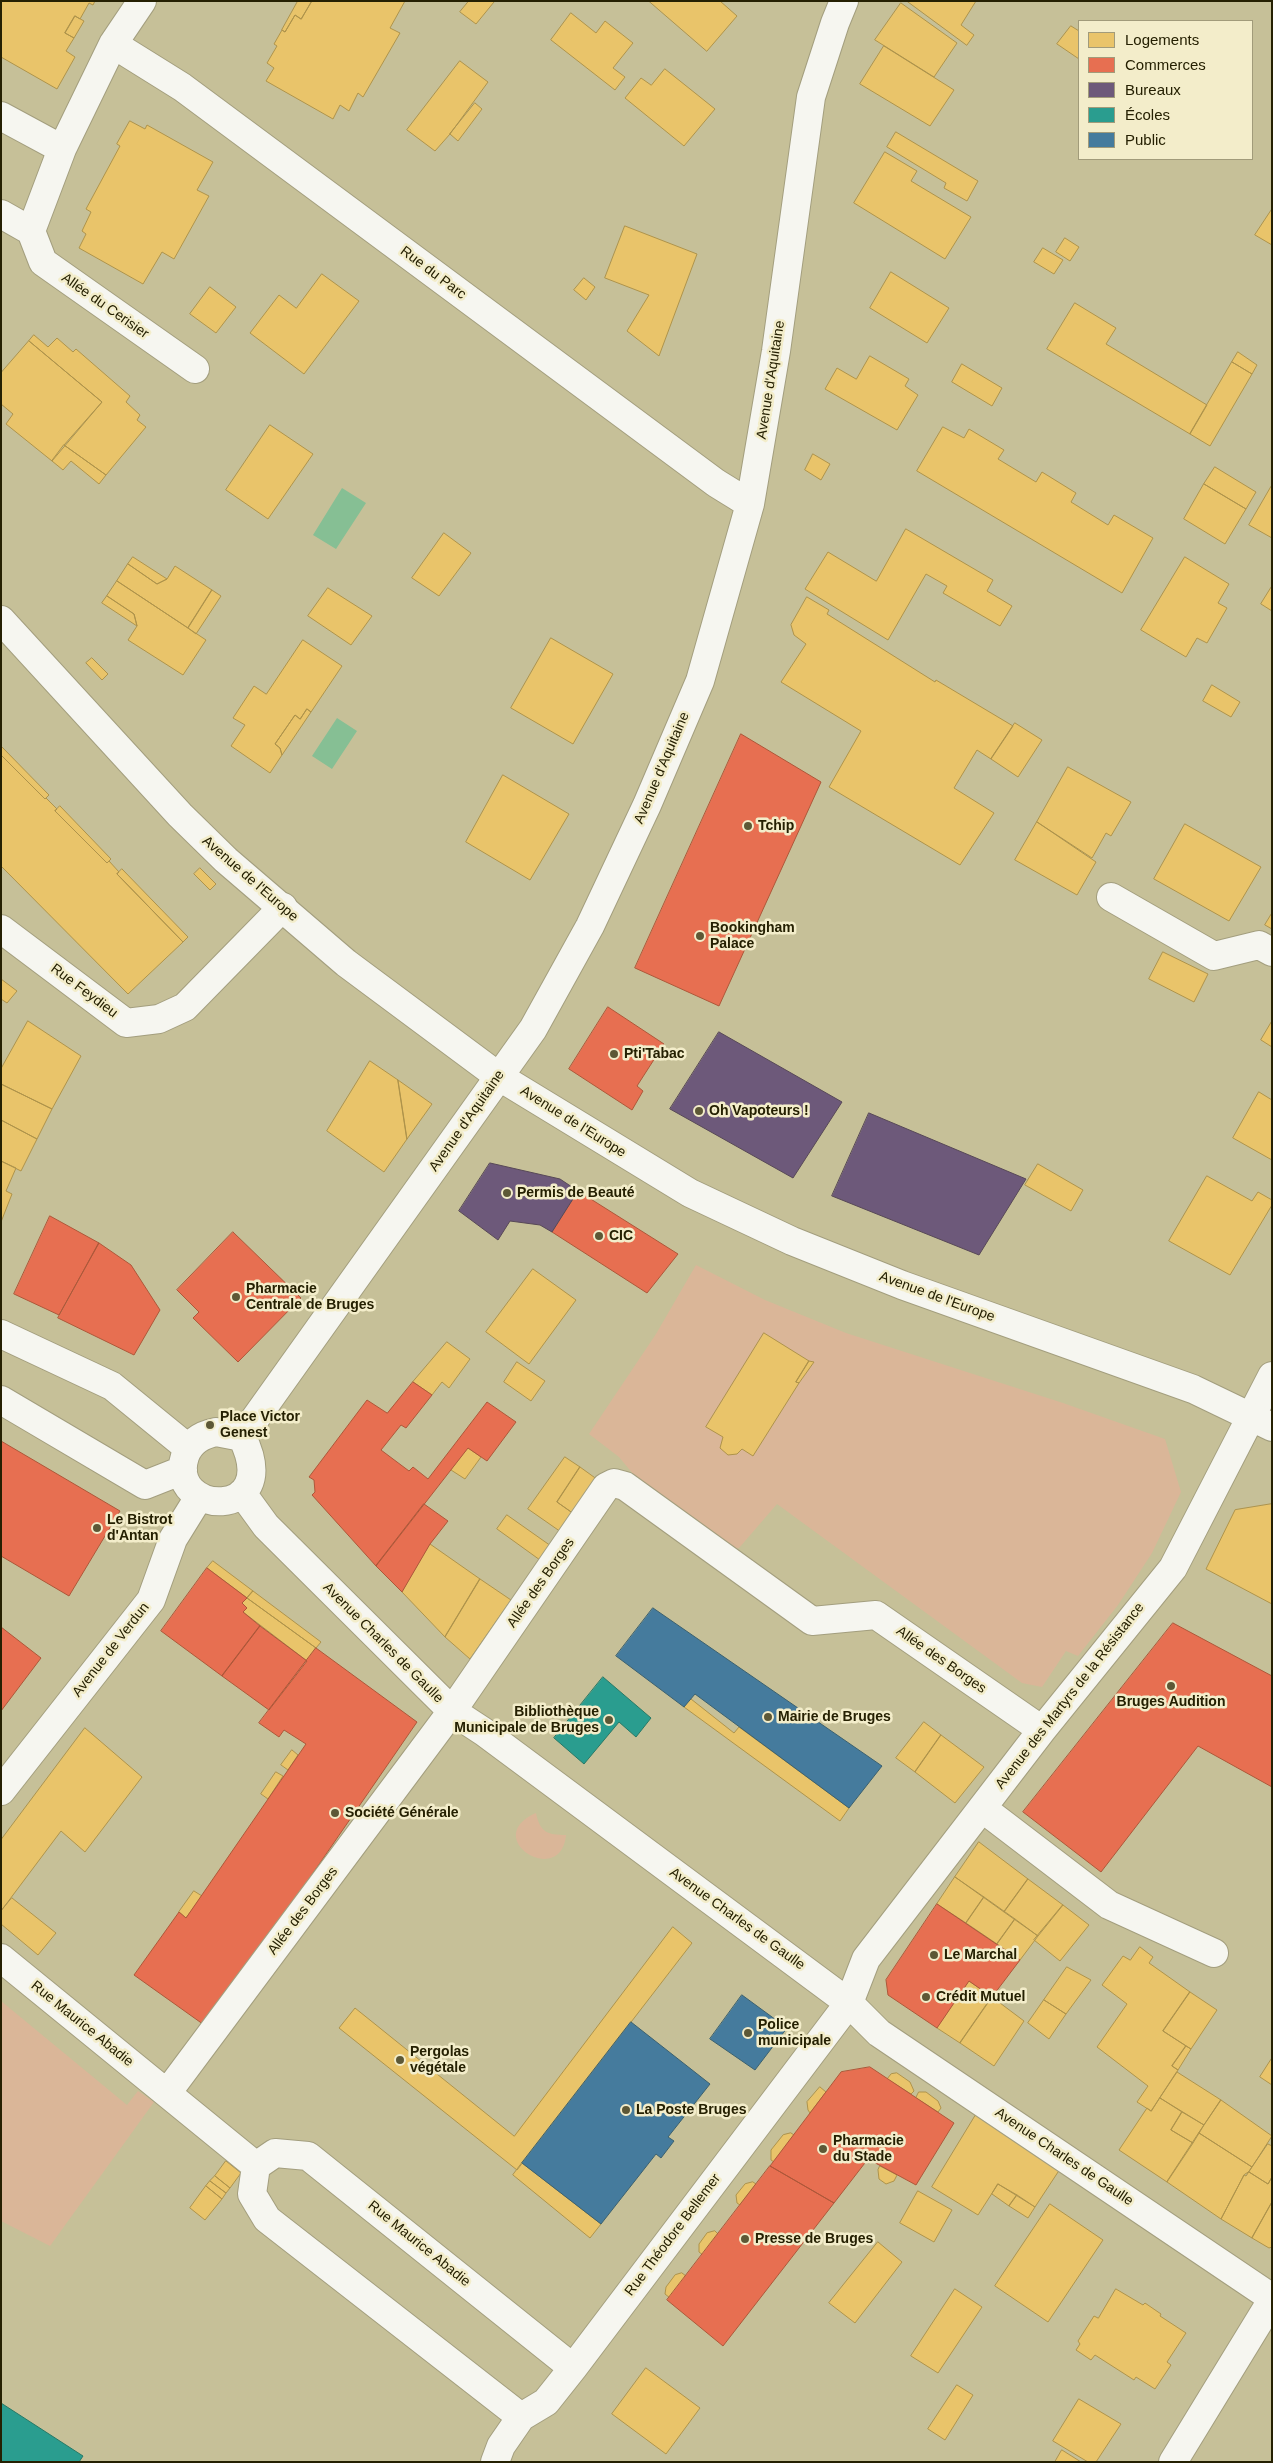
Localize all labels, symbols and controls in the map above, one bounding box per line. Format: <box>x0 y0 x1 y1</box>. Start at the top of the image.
legend <box>1078 20 1253 160</box>
text: Logements <box>1125 31 1199 48</box>
text: Commerces <box>1125 56 1206 73</box>
text: Bureaux <box>1125 81 1181 98</box>
text: Écoles <box>1125 106 1170 123</box>
text: Public <box>1125 131 1166 148</box>
street label: Rue du Parc <box>397 243 469 303</box>
street label: Allée du Cerisier <box>58 270 152 342</box>
street label: Avenue d'Aquitaine <box>753 319 789 441</box>
street label: Avenue d'Aquitaine <box>631 710 693 826</box>
place label: Tchip <box>758 818 794 834</box>
marker: Tchip <box>742 820 754 832</box>
street label: Avenue de l'Europe <box>199 833 301 925</box>
place label: Bookingham Palace <box>710 920 795 952</box>
marker: Bookingham Palace <box>694 930 706 942</box>
street label: Rue Feydieu <box>47 960 121 1022</box>
place label: Pti'Tabac <box>624 1046 685 1062</box>
marker: Pti'Tabac <box>608 1048 620 1060</box>
street label: Avenue d'Aquitaine <box>426 1067 508 1175</box>
street label: Avenue de l'Europe <box>517 1083 629 1161</box>
place label: Oh Vapoteurs ! <box>709 1103 809 1119</box>
marker: Oh Vapoteurs ! <box>693 1105 705 1117</box>
place label: Permis de Beauté <box>517 1185 634 1201</box>
marker: Permis de Beauté <box>501 1187 513 1199</box>
place label: CIC <box>609 1228 633 1244</box>
marker: CIC <box>593 1230 605 1242</box>
street label: Avenue de l'Europe <box>877 1268 997 1326</box>
place label: Pharmacie Centrale de Bruges <box>246 1281 374 1314</box>
marker: Pharmacie Centrale de Bruges <box>230 1291 242 1303</box>
place label: Place Victor Genest <box>220 1409 300 1441</box>
marker: Place Victor Genest <box>204 1419 216 1431</box>
place label: Le Bistrot d'Antan <box>107 1512 172 1544</box>
marker: Le Bistrot d'Antan <box>91 1522 103 1534</box>
street label: Allée des Borges <box>504 1535 578 1631</box>
street label: Avenue Charles de Gaulle <box>319 1579 447 1707</box>
street label: Avenue de Verdun <box>69 1600 153 1700</box>
street label: Avenue des Martyrs de la Résistance <box>992 1600 1148 1792</box>
street label: Allée des Borges <box>893 1623 989 1697</box>
marker: Bruges Audition <box>1165 1680 1177 1692</box>
place label: Bruges Audition <box>1117 1694 1225 1710</box>
place label: Bibliothèque Municipale de Bruges <box>454 1704 599 1736</box>
place label: Mairie de Bruges <box>778 1709 891 1725</box>
marker: Mairie de Bruges <box>762 1711 774 1723</box>
marker: Bibliothèque Municipale de Bruges <box>603 1714 615 1726</box>
place label: Société Générale <box>345 1805 459 1821</box>
marker: Société Générale <box>329 1807 341 1819</box>
street label: Allée des Borges <box>264 1864 342 1958</box>
street label: Avenue Charles de Gaulle <box>666 1864 808 1974</box>
place label: Le Marchal <box>944 1947 1017 1963</box>
marker: Le Marchal <box>928 1949 940 1961</box>
street label: Rue Maurice Abadie <box>27 1978 137 2070</box>
place label: Crédit Mutuel <box>936 1989 1025 2005</box>
marker: Crédit Mutuel <box>920 1991 932 2003</box>
place label: Police municipale <box>758 2017 831 2050</box>
marker: Police municipale <box>742 2027 754 2039</box>
place label: Pergolas végétale <box>410 2044 469 2076</box>
marker: Pergolas végétale <box>394 2054 406 2066</box>
place label: La Poste Bruges <box>636 2102 746 2118</box>
marker: La Poste Bruges <box>620 2104 632 2116</box>
street label: Avenue Charles de Gaulle <box>992 2104 1136 2210</box>
place label: Pharmacie du Stade <box>833 2133 904 2166</box>
marker: Pharmacie du Stade <box>817 2143 829 2155</box>
street label: Rue Théodore Bellemer <box>622 2171 724 2299</box>
street label: Rue Maurice Abadie <box>364 2198 474 2290</box>
place label: Presse de Bruges <box>755 2231 873 2247</box>
marker: Presse de Bruges <box>739 2233 751 2245</box>

